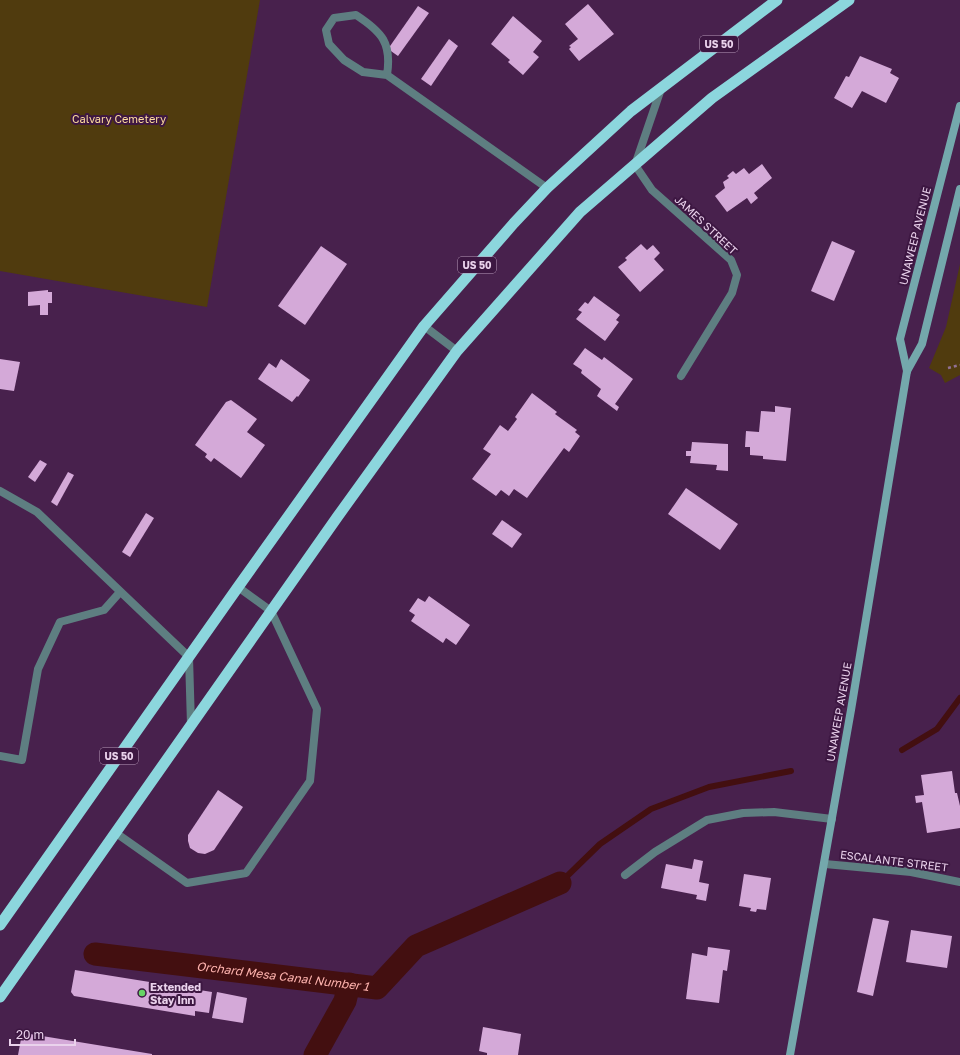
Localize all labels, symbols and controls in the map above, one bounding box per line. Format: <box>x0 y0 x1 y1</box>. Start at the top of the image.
road number: US 50 <box>700 36 738 52</box>
park label: Calvary Cemetery <box>72 112 166 125</box>
street label: UNAWEEP AVENUE <box>896 185 933 286</box>
street label: JAMES STREET <box>672 192 740 257</box>
road number: US 50 <box>458 257 496 273</box>
street label: UNAWEEP AVENUE <box>823 661 854 763</box>
road number: US 50 <box>100 748 138 764</box>
street label: ESCALANTE STREET <box>839 847 949 874</box>
water label: Orchard Mesa Canal Number 1 <box>196 958 370 994</box>
place label: Extended Stay Inn <box>150 980 201 1006</box>
marker: Extended Stay Inn <box>137 988 147 998</box>
scale bar <box>10 1021 75 1047</box>
text: 20 m <box>16 1027 44 1042</box>

